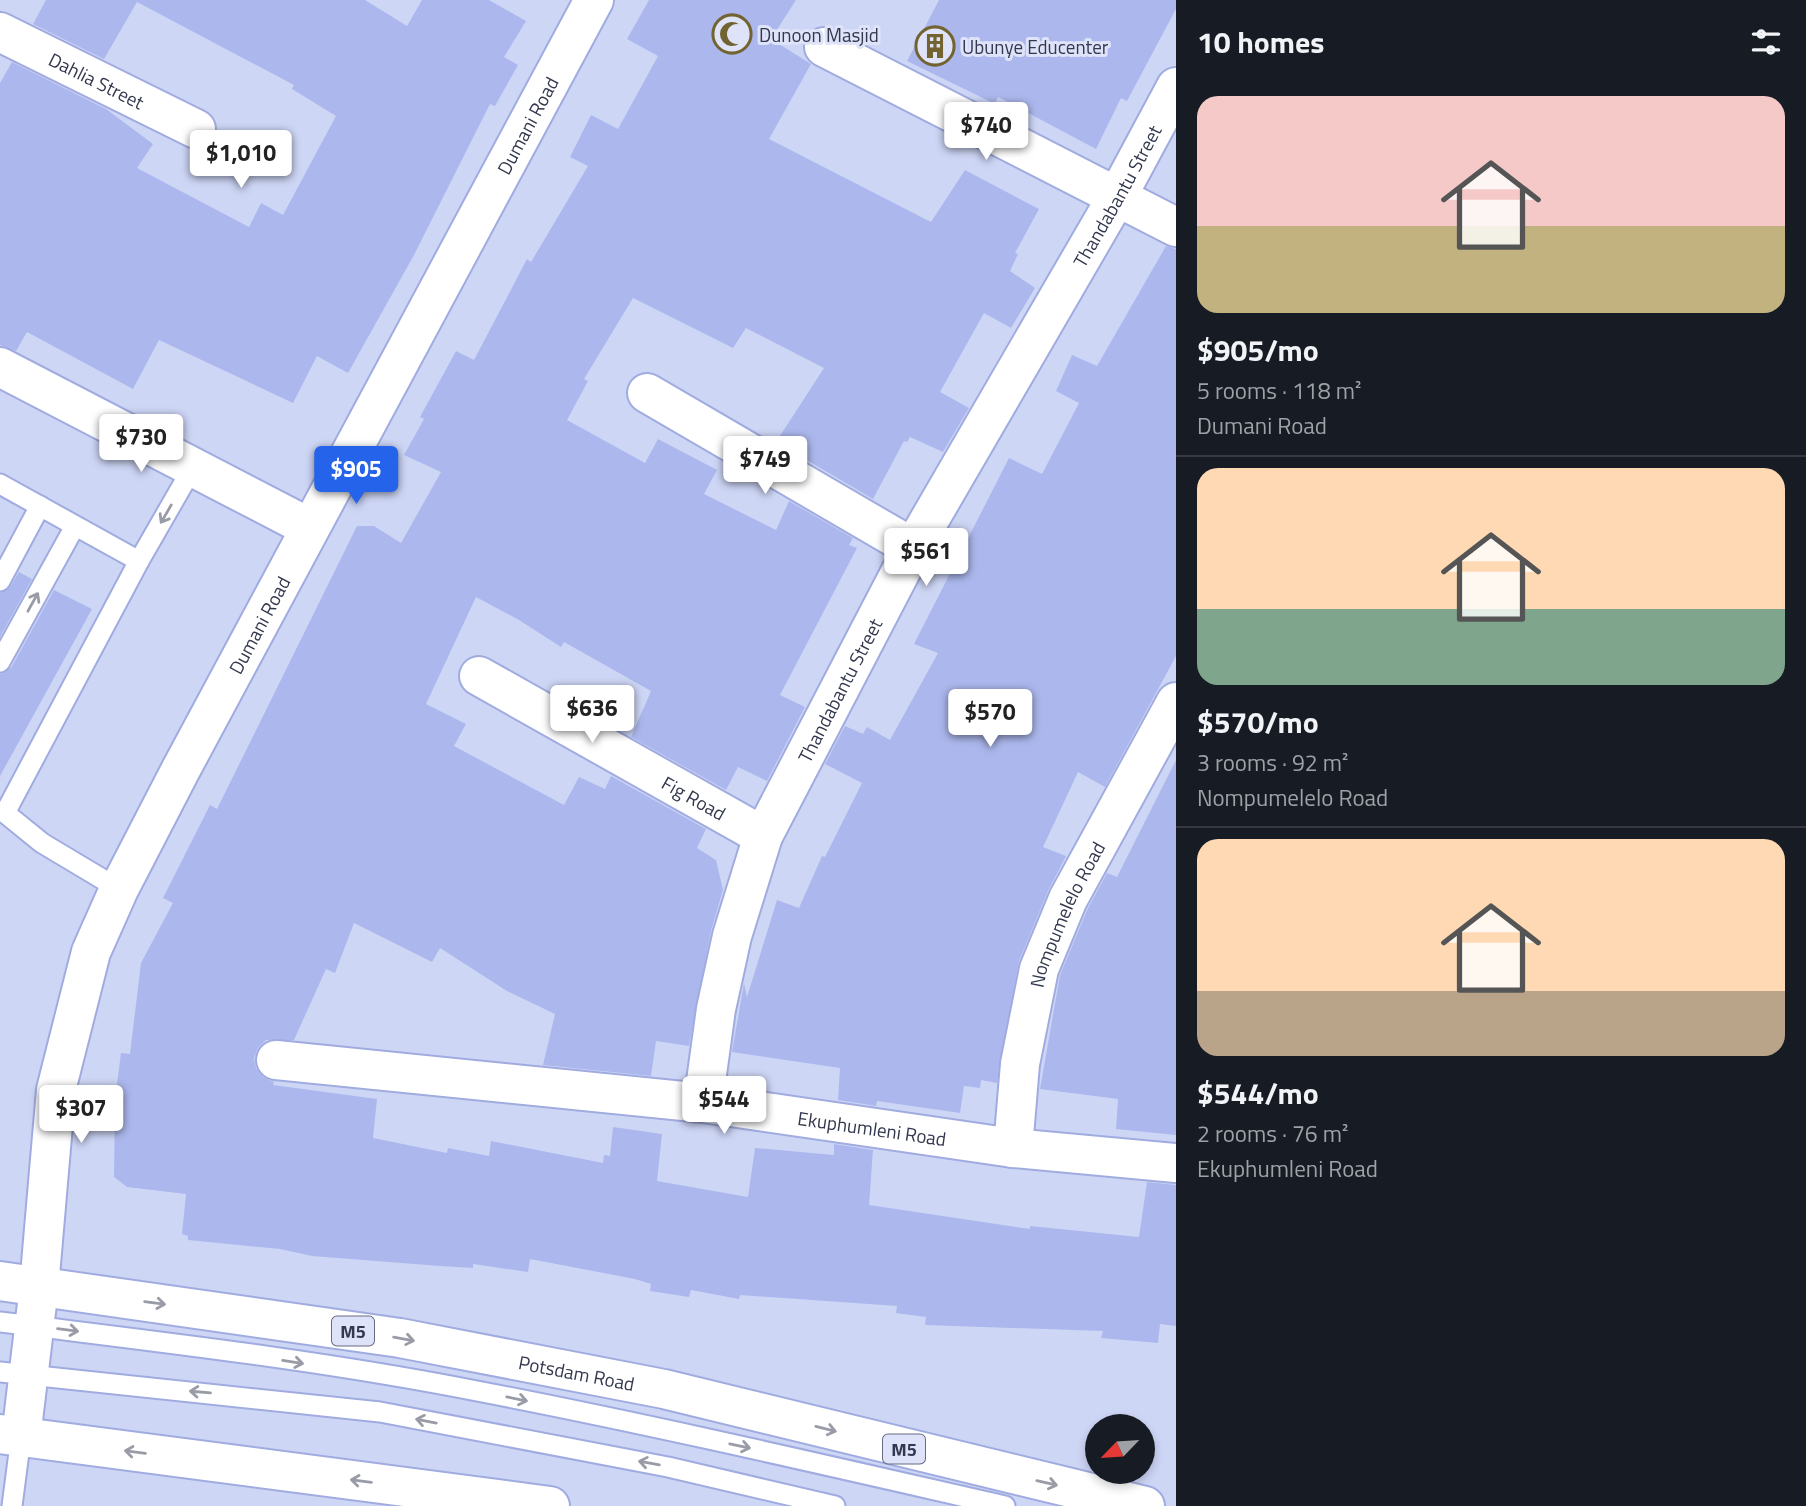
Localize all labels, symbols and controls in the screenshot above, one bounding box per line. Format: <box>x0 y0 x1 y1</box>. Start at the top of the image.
mosque icon: Dunoon Masjid <box>711 13 753 55</box>
text: 10 homes <box>1197 19 1324 65</box>
place label: Dunoon Masjid <box>759 20 879 49</box>
icon: filters <box>1747 23 1785 61</box>
building icon: Ubunye Educenter <box>914 25 956 67</box>
place label: Ubunye Educenter <box>962 32 1109 61</box>
street label: Dahlia Street <box>44 44 150 116</box>
street label: Dumani Road <box>489 71 565 179</box>
pin: $740 <box>945 102 1027 162</box>
text: $740 <box>960 107 1012 142</box>
street label: Thandabantu Street <box>1065 119 1168 272</box>
pin: $1,010 <box>184 130 298 190</box>
text: $1,010 <box>206 135 276 170</box>
icon: home <box>1428 142 1554 268</box>
text: $905/mo <box>1197 327 1319 373</box>
text: 5 rooms · 118 m² <box>1197 373 1361 408</box>
text: Dumani Road <box>1197 408 1327 443</box>
pin: $730 <box>100 414 182 474</box>
text: $730 <box>115 419 167 454</box>
pin: $749 <box>724 436 806 496</box>
text: $749 <box>739 441 791 476</box>
pin: $905 <box>315 447 397 506</box>
text: $905 <box>330 451 382 486</box>
one-way arrow <box>159 503 172 524</box>
icon: home <box>1428 514 1554 640</box>
pin: $561 <box>885 528 967 588</box>
text: $561 <box>900 533 952 568</box>
street label: Dumani Road <box>220 570 297 679</box>
one-way arrow <box>27 592 40 613</box>
street label: Thandabantu Street <box>789 612 889 767</box>
pin: $636 <box>551 686 633 745</box>
text: $636 <box>566 690 618 725</box>
pin: $570 <box>949 690 1031 749</box>
text: $570 <box>964 694 1016 729</box>
text: $570/mo <box>1197 699 1319 745</box>
text: 3 rooms · 92 m² <box>1197 745 1348 780</box>
street label: Fig Road <box>657 768 732 827</box>
text: Nompumelelo Road <box>1197 780 1388 815</box>
street label: Nompumelelo Road <box>1021 836 1112 990</box>
icon: home <box>1428 885 1554 1011</box>
text: $544/mo <box>1197 1070 1319 1116</box>
pin: $544 <box>683 1076 765 1136</box>
text: $544 <box>698 1081 750 1116</box>
pin: $307 <box>40 1086 122 1145</box>
text: $307 <box>55 1090 107 1125</box>
street label: Ekuphumleni Road <box>796 1102 948 1153</box>
text: 2 rooms · 76 m² <box>1197 1116 1348 1151</box>
text: Ekuphumleni Road <box>1197 1151 1378 1186</box>
one-way arrow <box>143 1297 166 1310</box>
road number: M5 <box>332 1316 374 1346</box>
one-way arrow <box>56 1324 79 1337</box>
one-way arrow <box>392 1333 415 1346</box>
street label: Potsdam Road <box>516 1347 637 1398</box>
one-way arrow <box>281 1356 304 1369</box>
one-way arrow <box>189 1385 212 1398</box>
one-way arrow <box>505 1393 528 1407</box>
one-way arrow <box>415 1414 438 1428</box>
north arrow <box>1085 1414 1155 1484</box>
map controls <box>1085 1414 1155 1484</box>
one-way arrow <box>814 1423 837 1436</box>
road number: M5 <box>883 1434 925 1464</box>
one-way arrow <box>728 1439 751 1453</box>
one-way arrow <box>124 1445 147 1458</box>
one-way arrow <box>638 1456 661 1470</box>
one-way arrow <box>350 1475 373 1488</box>
one-way arrow <box>1035 1477 1058 1491</box>

